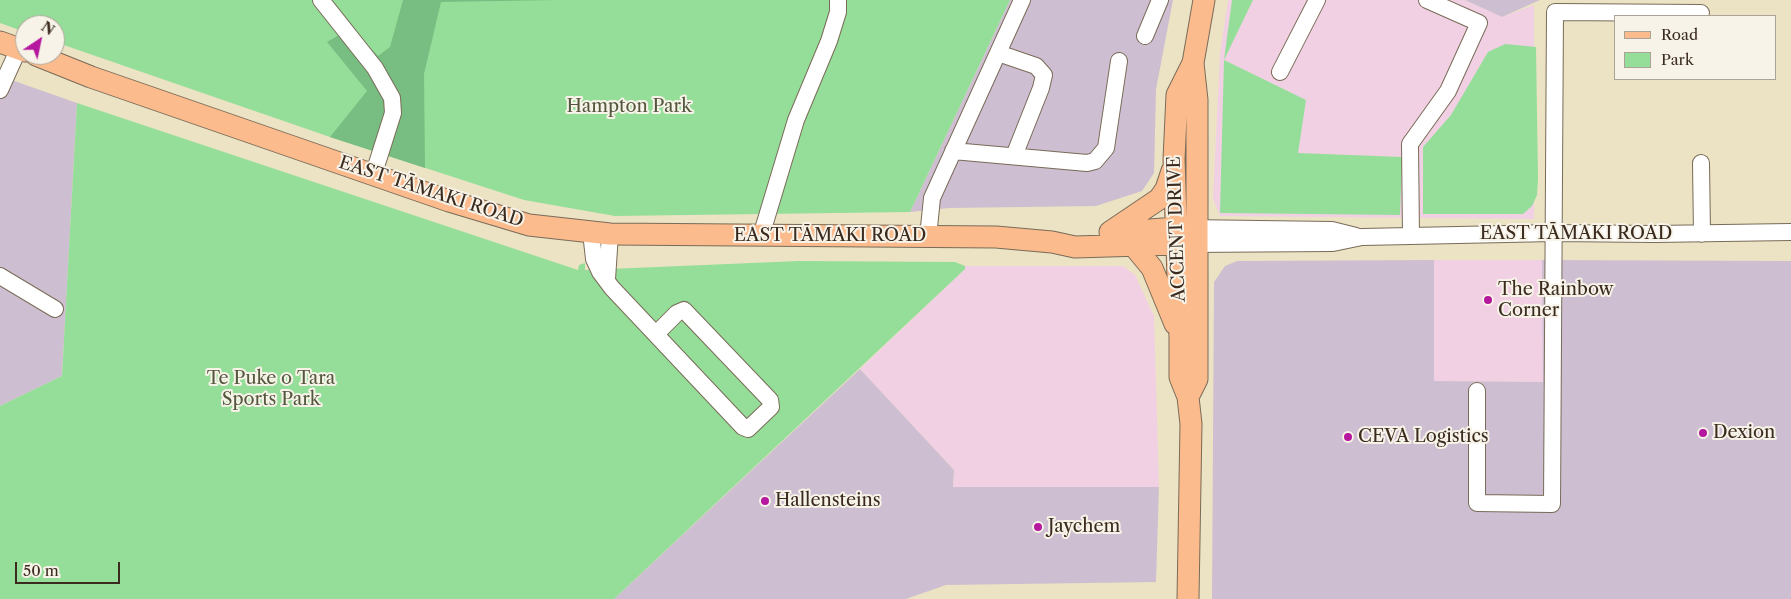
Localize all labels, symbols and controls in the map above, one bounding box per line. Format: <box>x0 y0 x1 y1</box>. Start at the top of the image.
north arrow <box>15 15 65 65</box>
legend <box>1614 15 1776 80</box>
text: N <box>38 18 58 39</box>
text: Road <box>1661 25 1698 44</box>
text: Park <box>1661 50 1694 69</box>
park label: Hampton Park <box>566 96 692 118</box>
street label: EAST TĀMAKI ROAD <box>336 152 526 232</box>
street label: ACCENT DRIVE <box>1164 156 1190 302</box>
street label: EAST TĀMAKI ROAD <box>1480 223 1672 245</box>
street label: EAST TĀMAKI ROAD <box>734 225 926 247</box>
place label: The Rainbow Corner <box>1498 279 1613 322</box>
marker: The Rainbow Corner <box>1482 294 1494 306</box>
park label: Te Puke o Tara Sports Park <box>207 368 335 410</box>
place label: Dexion <box>1713 422 1775 444</box>
place label: CEVA Logistics <box>1358 426 1489 448</box>
marker: Dexion <box>1697 427 1709 439</box>
marker: CEVA Logistics <box>1342 431 1354 443</box>
place label: Hallensteins <box>775 490 881 512</box>
marker: Hallensteins <box>759 495 771 507</box>
place label: Jaychem <box>1048 516 1120 538</box>
marker: Jaychem <box>1032 521 1044 533</box>
scale bar <box>18 552 122 584</box>
text: 50 m <box>23 561 59 580</box>

